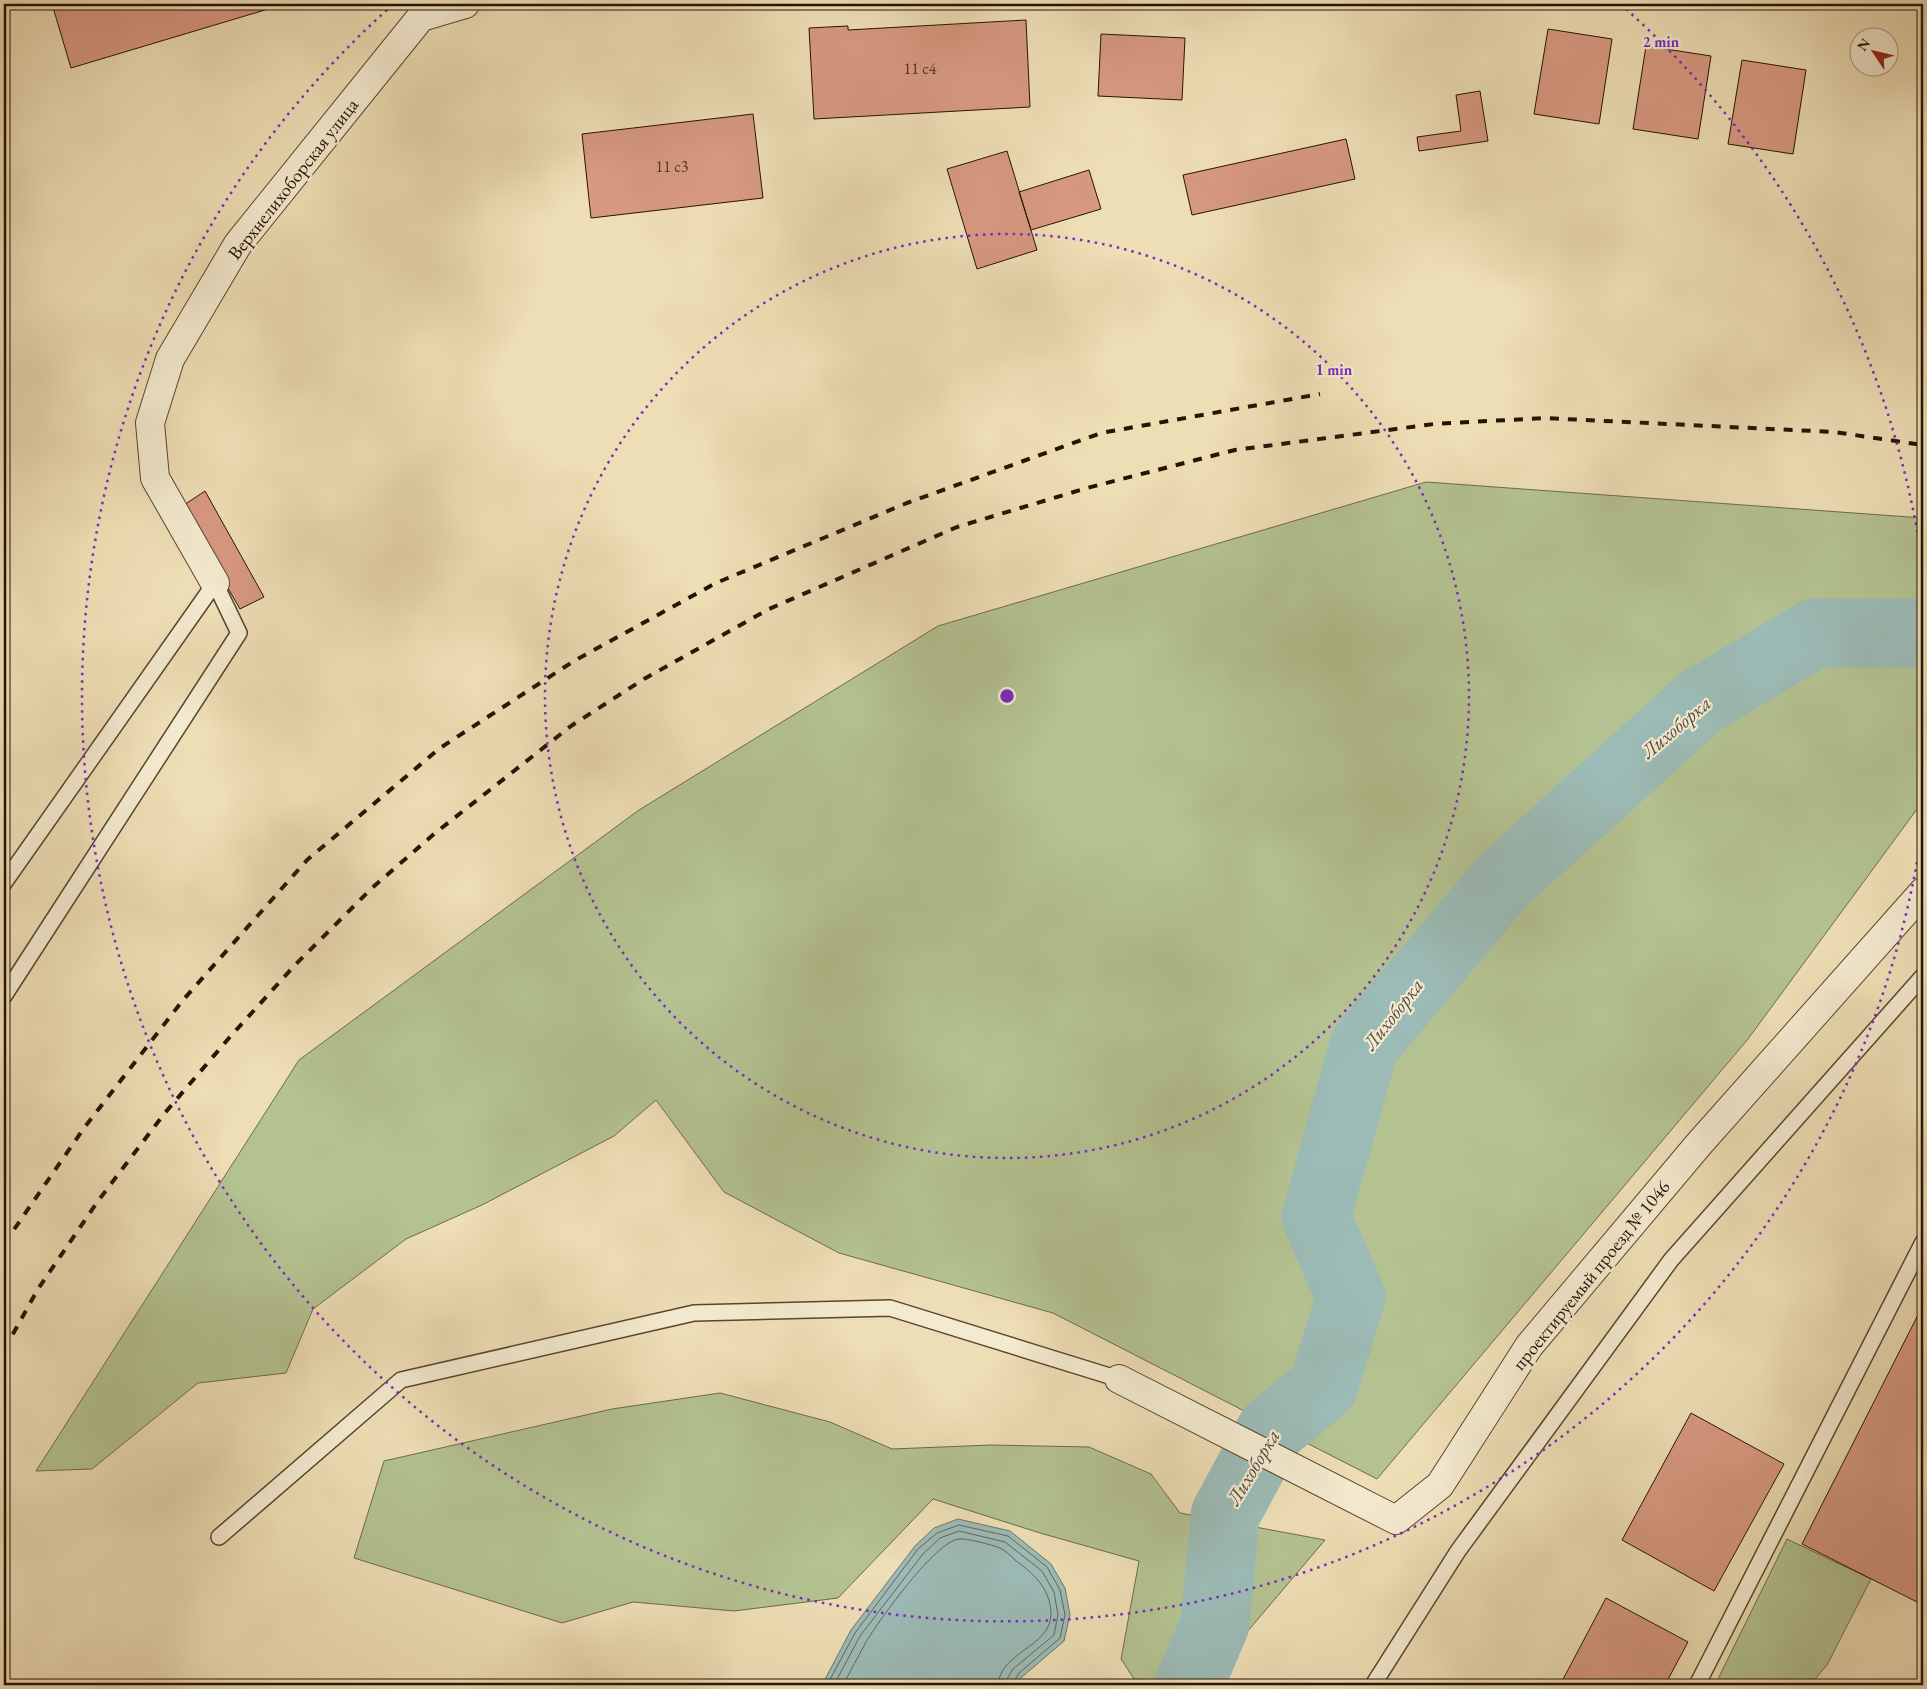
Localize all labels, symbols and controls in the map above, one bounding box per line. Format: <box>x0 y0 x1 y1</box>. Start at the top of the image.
north arrow <box>1850 28 1900 78</box>
text: 2 min <box>1643 32 1680 51</box>
text: N <box>1853 34 1874 54</box>
house number: 11 с4 <box>904 58 937 79</box>
street label: Верхнелихоборская улица <box>222 93 364 265</box>
house number: 11 с3 <box>656 156 689 177</box>
text: 1 min <box>1316 360 1353 379</box>
centre of rings <box>998 687 1016 705</box>
water label: Лихоборка <box>1635 690 1716 765</box>
water label: Лихоборка <box>1356 973 1429 1056</box>
street label: проектируемый проезд № 1046 <box>1507 1175 1675 1375</box>
water label: Лихоборка <box>1220 1424 1286 1510</box>

